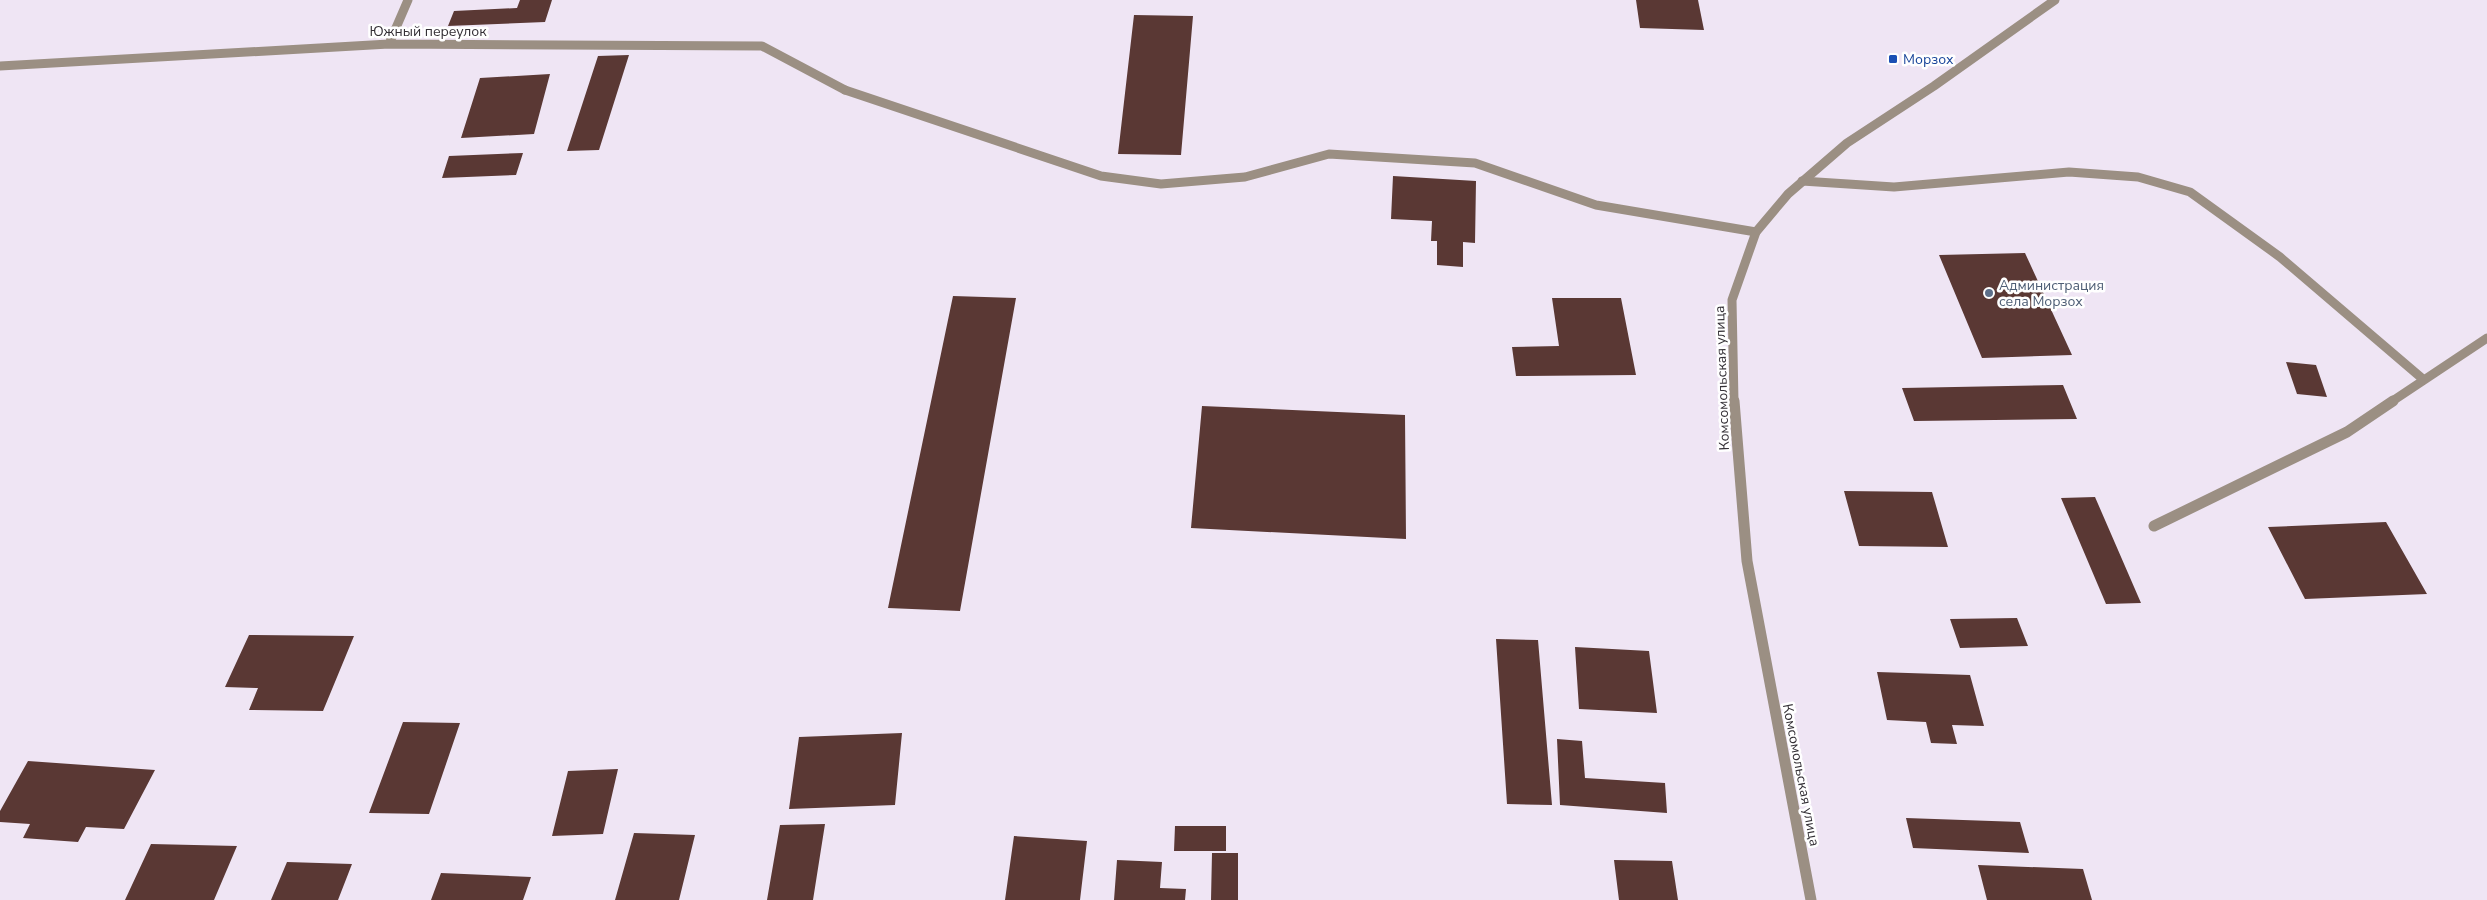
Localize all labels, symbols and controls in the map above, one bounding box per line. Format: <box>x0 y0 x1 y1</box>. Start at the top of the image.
street label: Южный переулок <box>369 22 487 41</box>
place label: Морзох <box>1903 50 1954 69</box>
marker: Морзох <box>1887 53 1899 65</box>
place label: Администрация села Морзох <box>1999 276 2104 311</box>
marker: Администрация села Морзох <box>1983 287 1995 299</box>
street label: Комсомольская улица <box>1710 305 1734 451</box>
street label: Комсомольская улица <box>1778 702 1824 848</box>

